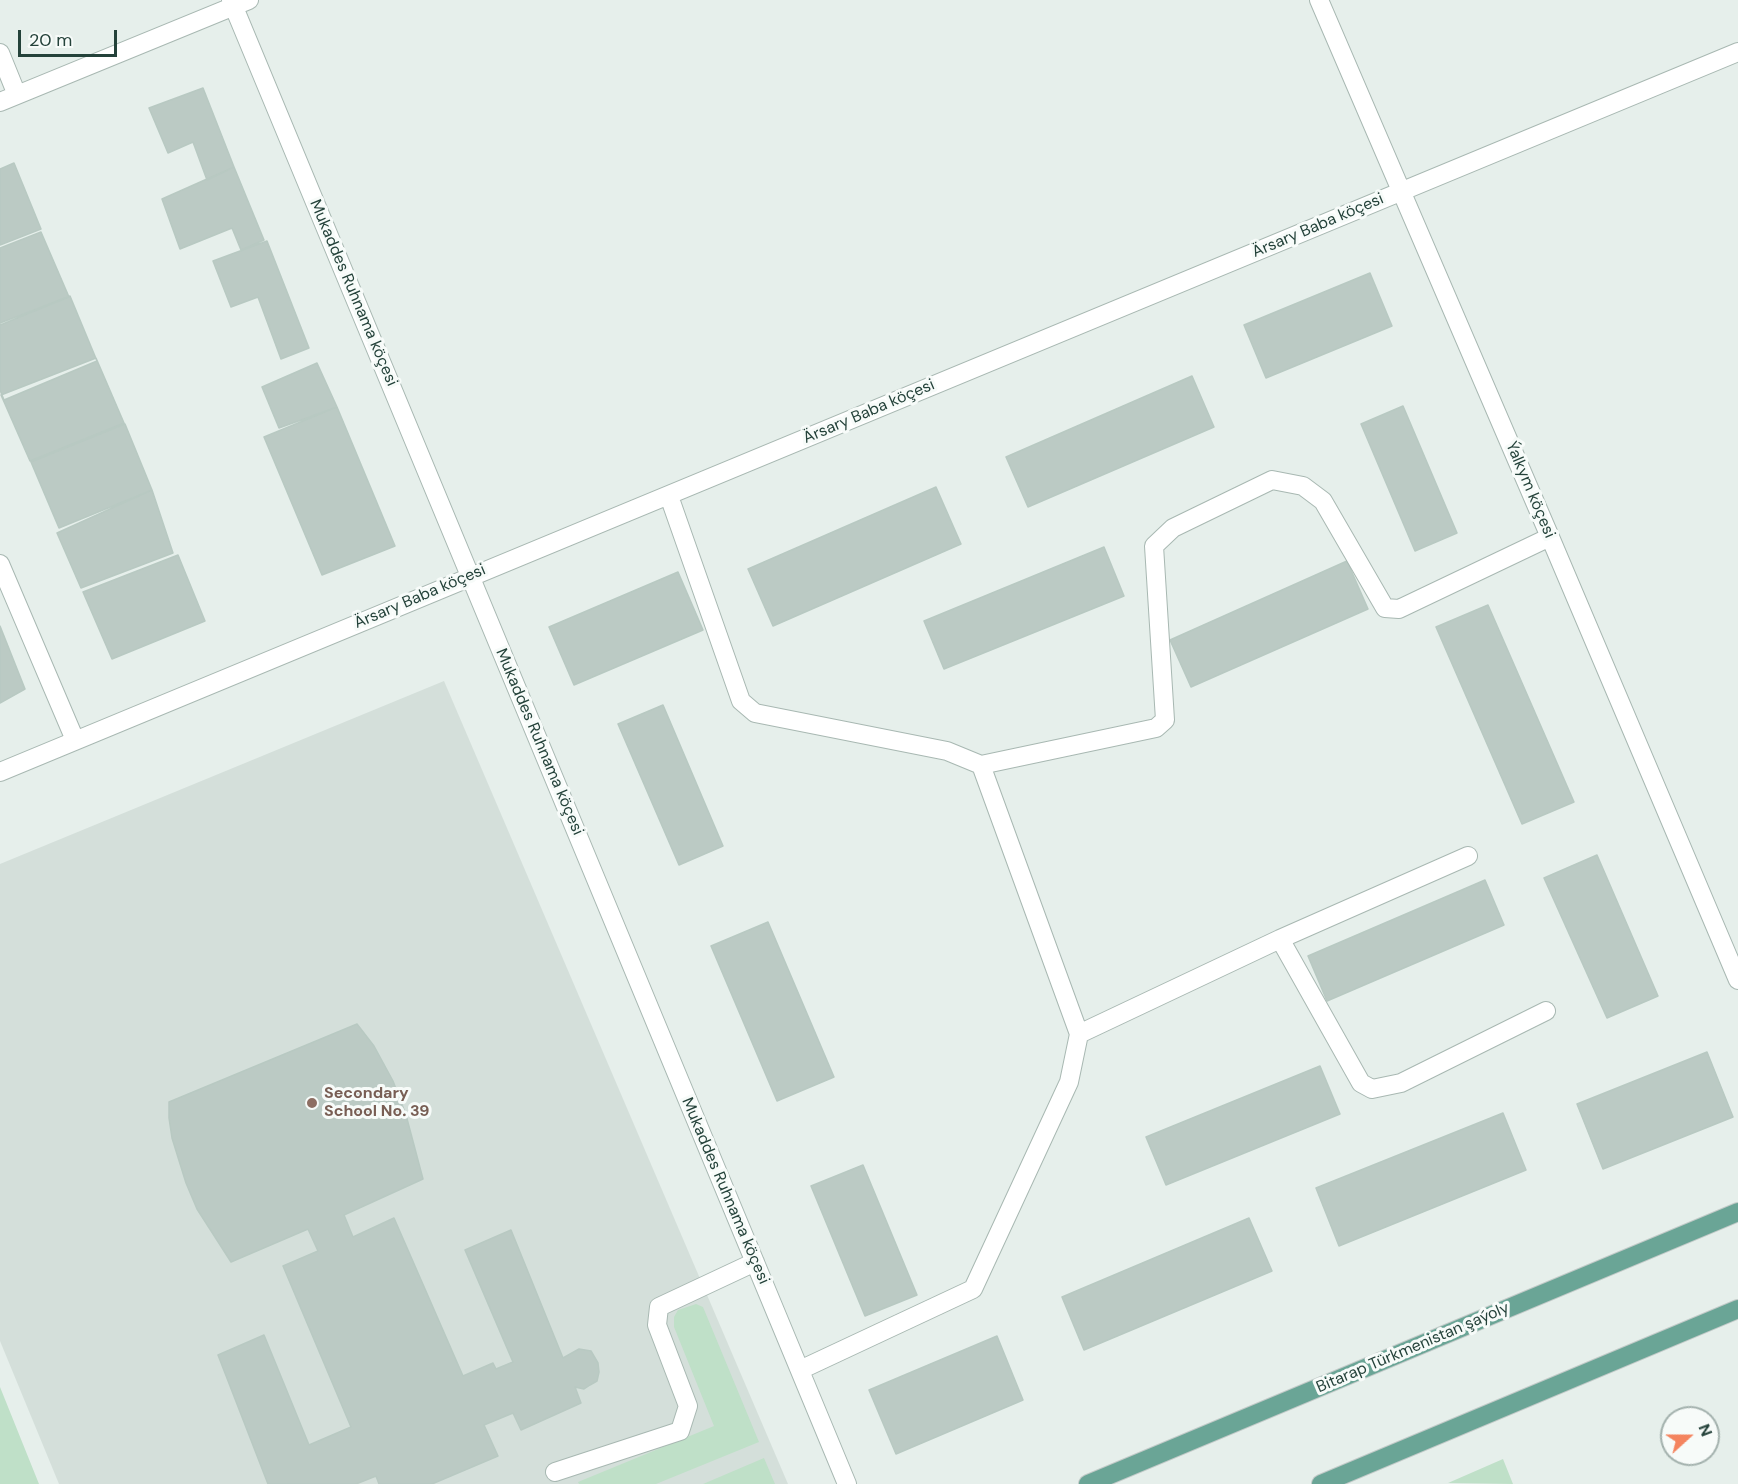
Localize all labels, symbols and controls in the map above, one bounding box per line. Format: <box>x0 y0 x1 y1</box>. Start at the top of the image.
scale bar <box>21 18 120 56</box>
text: 20 m <box>29 28 72 52</box>
street label: Ärsary Baba köçesi <box>1249 190 1387 262</box>
street label: Mukaddes Ruhnama köçesi <box>305 197 401 389</box>
street label: Ärsary Baba köçesi <box>800 376 938 448</box>
street label: Ýalkym köçesi <box>1501 439 1559 541</box>
street label: Ärsary Baba köçesi <box>351 561 489 633</box>
street label: Mukaddes Ruhnama köçesi <box>491 646 587 838</box>
place label: Secondary School No. 39 <box>324 1084 429 1122</box>
street label: Mukaddes Ruhnama köçesi <box>677 1095 773 1287</box>
marker: Secondary School No. 39 <box>305 1096 319 1110</box>
street label: Bitarap Türkmenistan şaýoly <box>1314 1299 1512 1397</box>
north arrow <box>1660 1406 1720 1466</box>
text: N <box>1694 1421 1717 1439</box>

